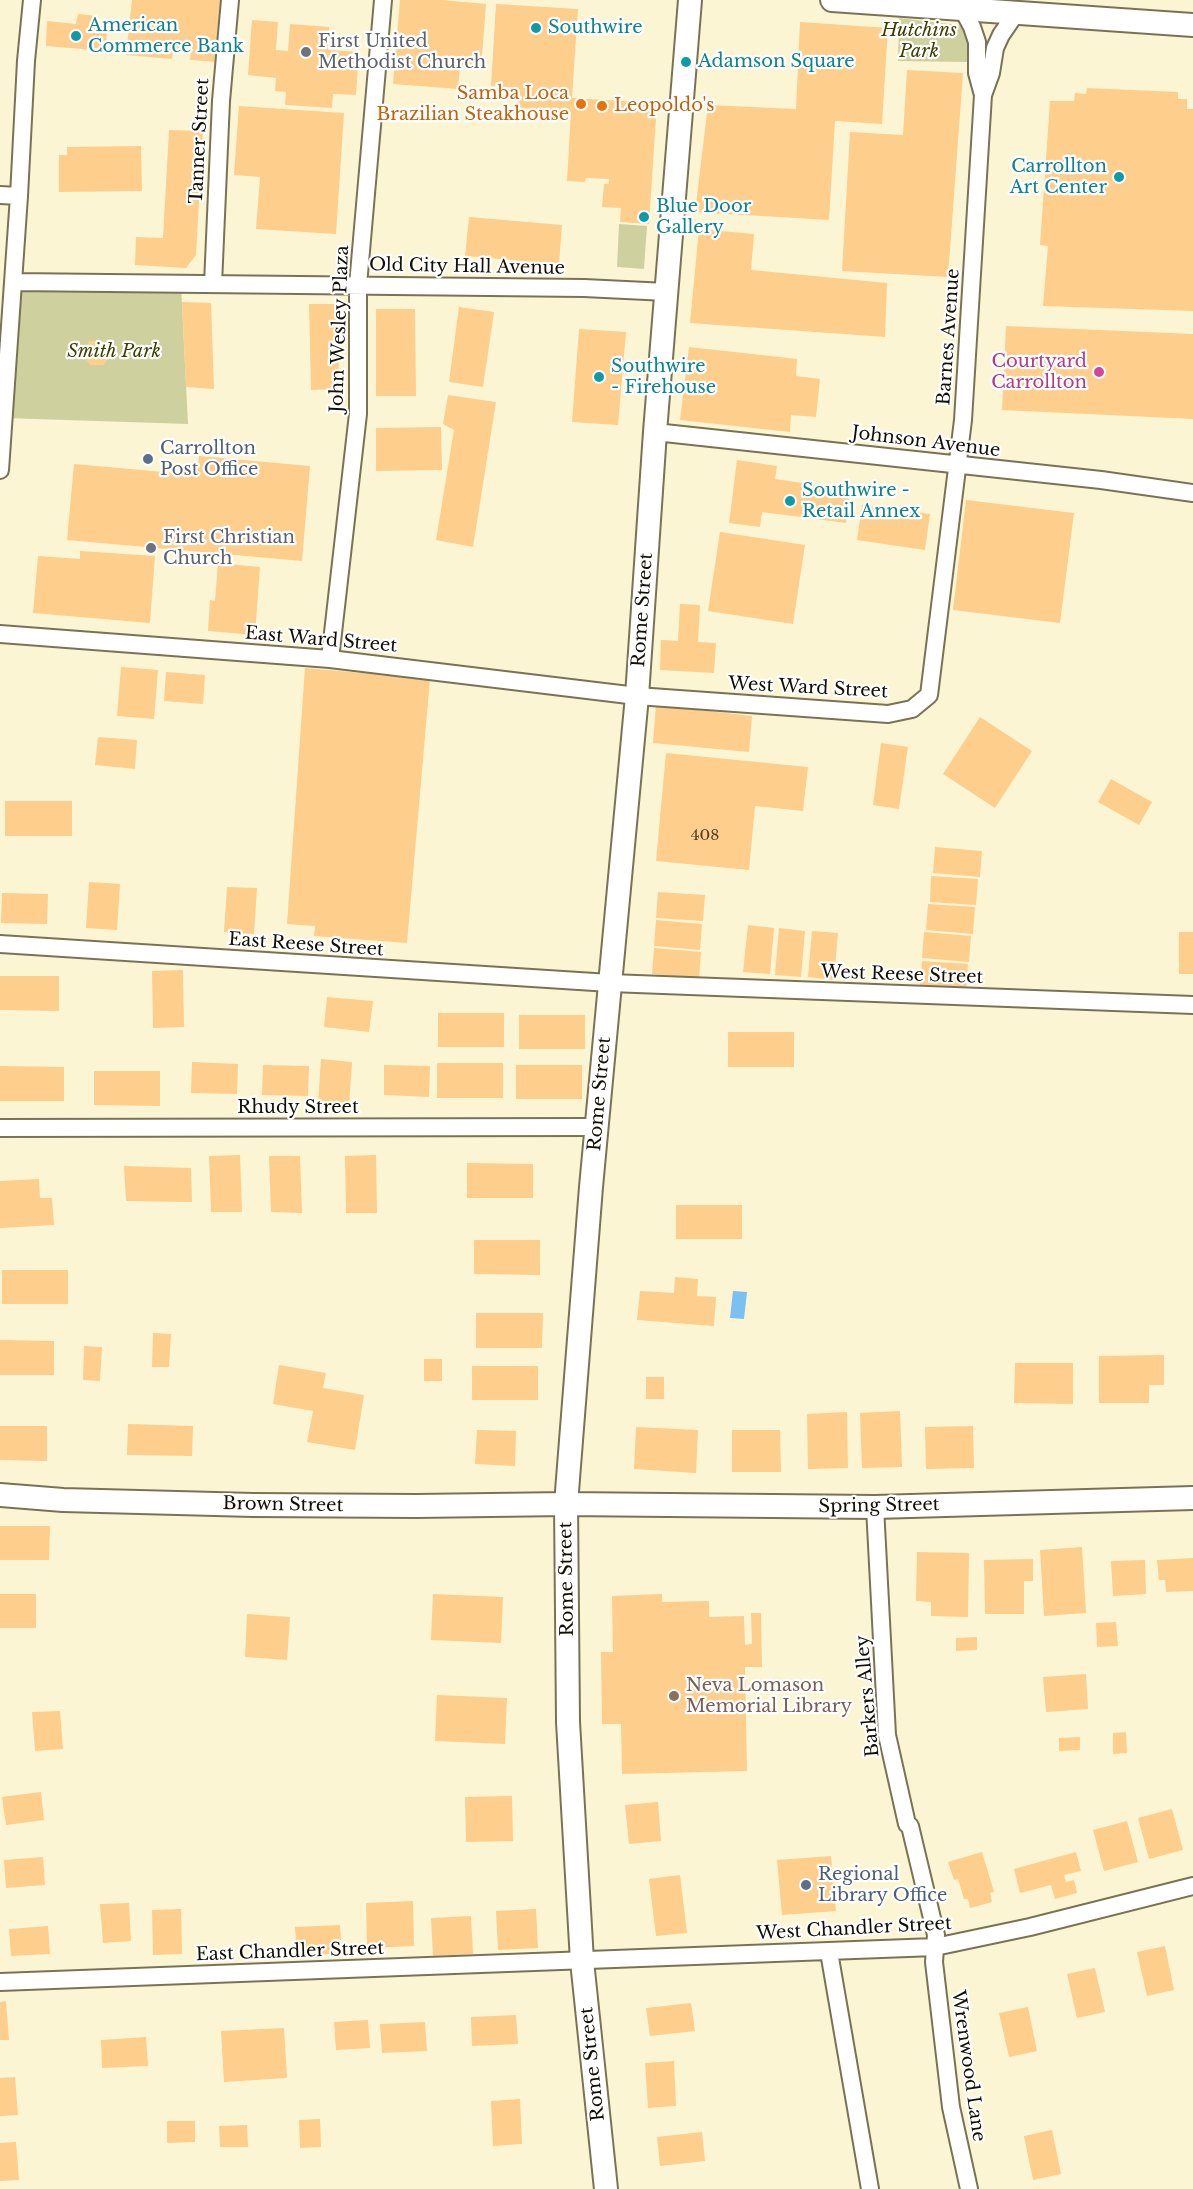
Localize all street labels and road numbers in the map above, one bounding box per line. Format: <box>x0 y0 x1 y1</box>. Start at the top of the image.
street label: Tanner Street <box>186 78 214 204</box>
street label: John Wesley Plaza <box>326 245 354 413</box>
street label: Old City Hall Avenue <box>369 254 565 280</box>
street label: Barnes Avenue <box>933 268 965 406</box>
street label: Johnson Avenue <box>851 422 1001 462</box>
street label: Rome Street <box>628 552 658 668</box>
street label: East Ward Street <box>244 623 398 657</box>
street label: West Ward Street <box>728 673 888 703</box>
street label: East Reese Street <box>228 929 384 961</box>
street label: West Reese Street <box>820 961 984 989</box>
street label: Rome Street <box>584 1036 616 1152</box>
street label: Rhudy Street <box>237 1097 359 1119</box>
street label: Brown Street <box>222 1493 344 1517</box>
street label: Spring Street <box>818 1494 940 1518</box>
street label: Rome Street <box>555 1521 579 1637</box>
street label: Barkers Alley <box>852 1634 884 1758</box>
street label: West Chandler Street <box>756 1913 952 1945</box>
street label: East Chandler Street <box>195 1938 385 1966</box>
street label: Wrenwood Lane <box>947 1989 989 2143</box>
street label: Rome Street <box>576 2006 610 2122</box>

